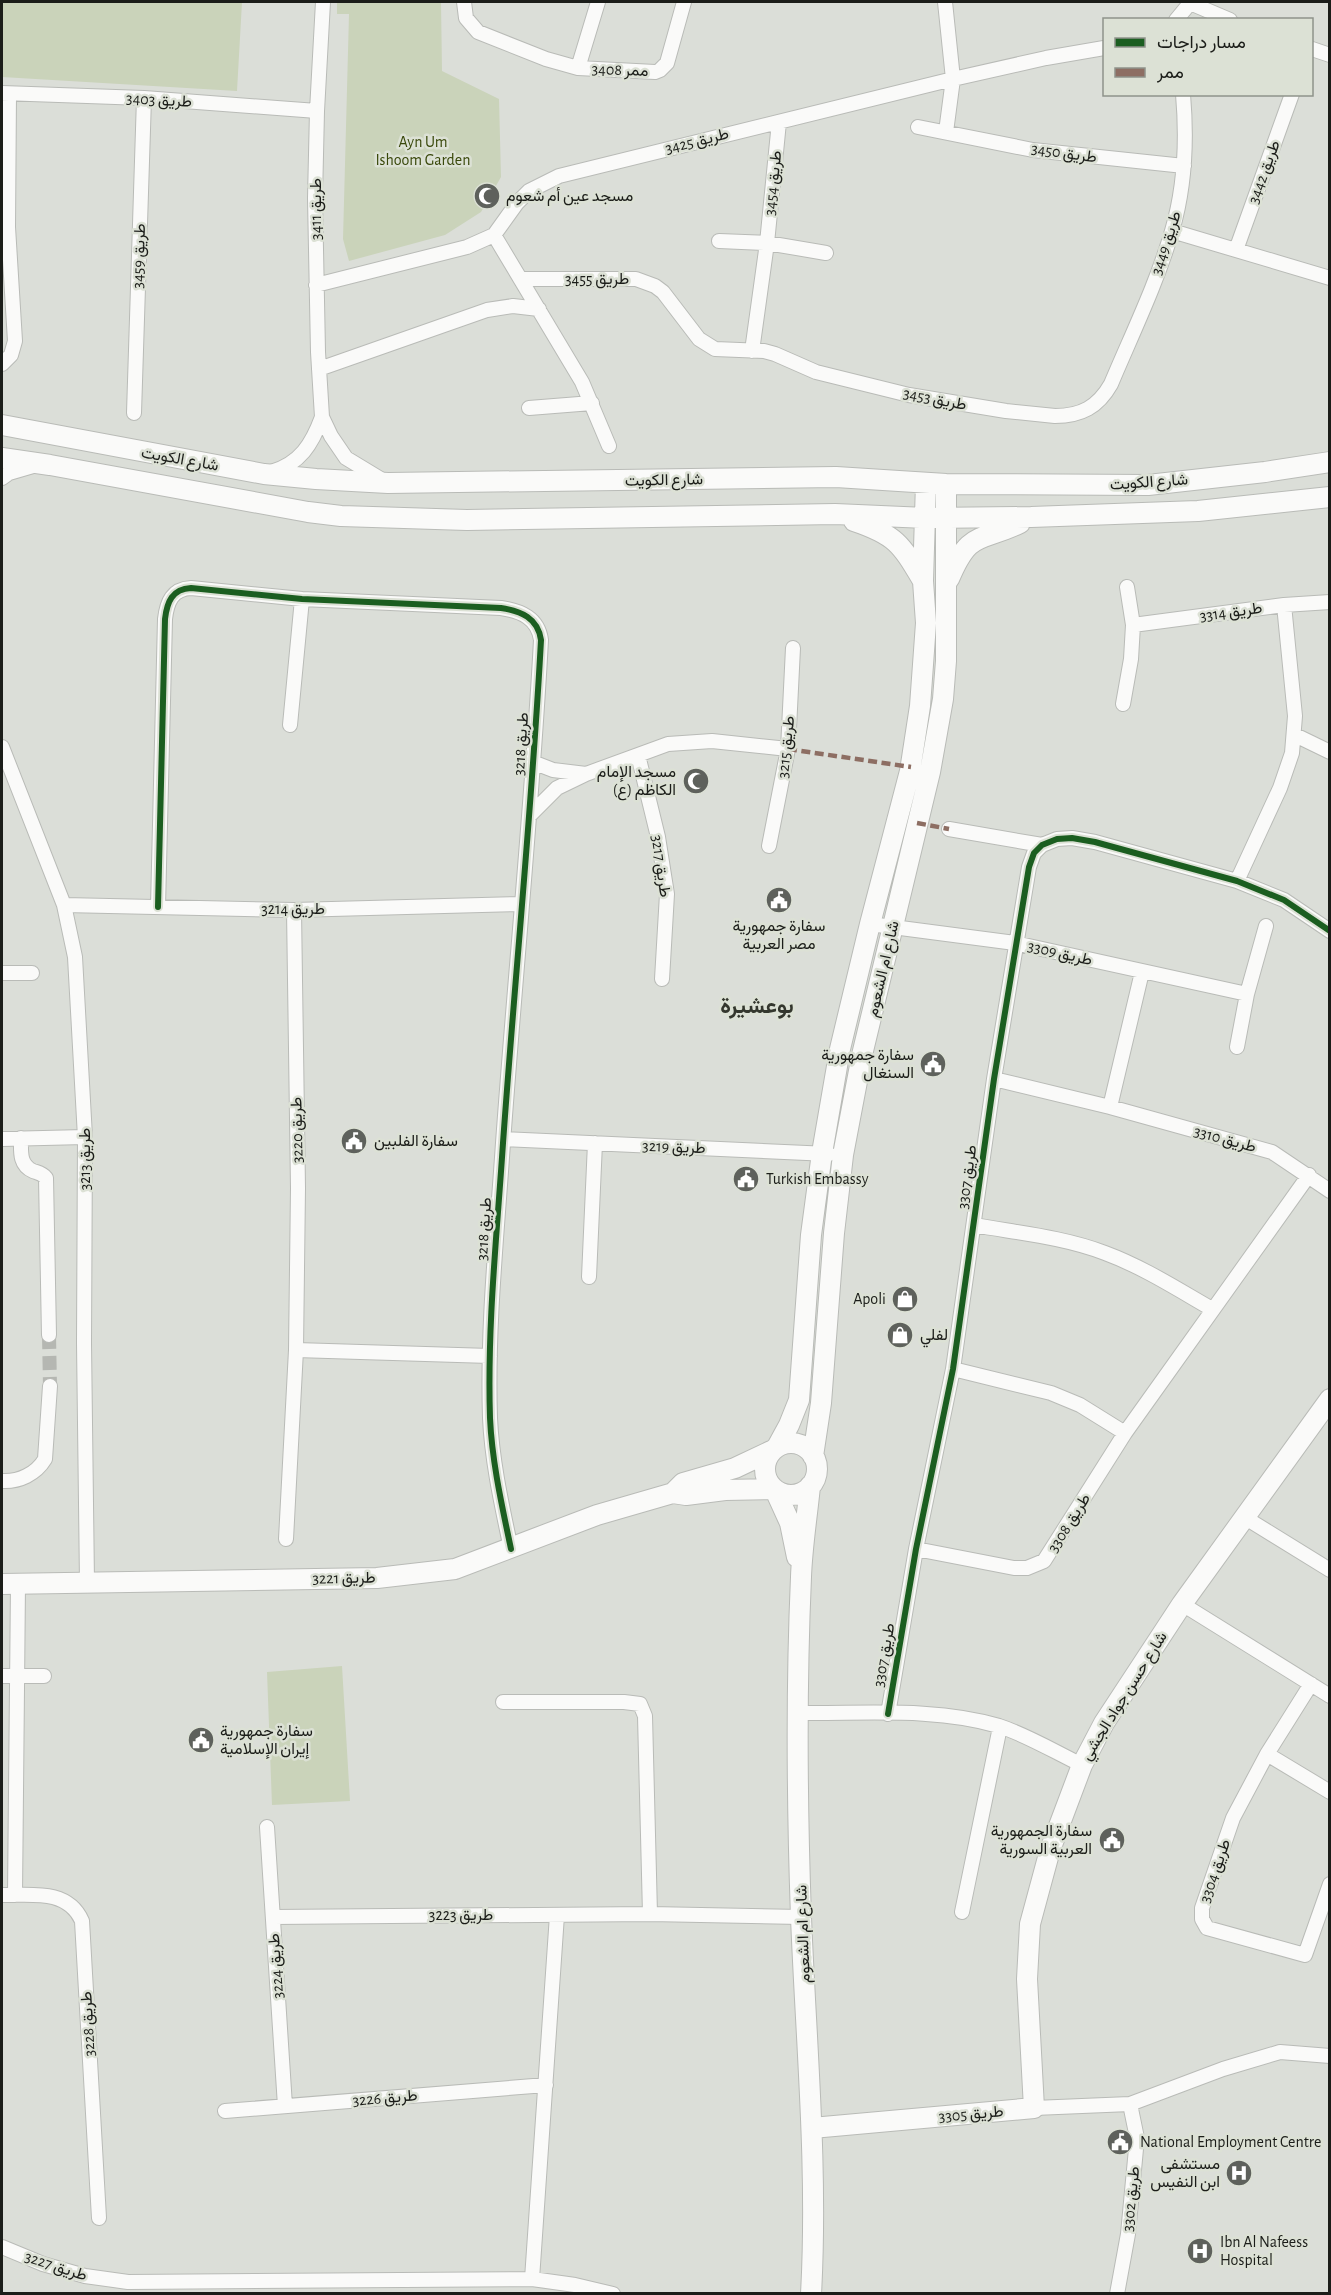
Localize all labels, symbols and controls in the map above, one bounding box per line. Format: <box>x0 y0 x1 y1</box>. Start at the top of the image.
legend <box>1103 18 1313 96</box>
text: مسار دراجات <box>1157 34 1246 53</box>
street label: ممر 3408 <box>591 61 649 81</box>
text: ممر <box>1156 64 1184 83</box>
street label: طريق 3403 <box>126 90 192 112</box>
street label: طريق 3425 <box>664 125 731 159</box>
park label: Ayn Um Ishoom Garden <box>376 134 470 168</box>
street label: طريق 3442 <box>1245 138 1285 206</box>
street label: طريق 3450 <box>1030 140 1098 167</box>
street label: طريق 3454 <box>762 150 786 216</box>
street label: طريق 3411 <box>308 178 326 240</box>
mosque icon: مسجد عين أم شعوم <box>472 181 502 211</box>
place label: مسجد عين أم شعوم <box>506 187 633 206</box>
street label: طريق 3449 <box>1148 209 1186 278</box>
street label: طريق 3459 <box>130 223 150 289</box>
street label: طريق 3455 <box>565 271 629 289</box>
street label: طريق 3453 <box>902 385 968 415</box>
street label: شارع الكويت <box>140 444 220 477</box>
street label: شارع الكويت <box>625 471 703 492</box>
street label: شارع الكويت <box>1109 471 1189 496</box>
street label: طريق 3314 <box>1199 600 1264 626</box>
street label: طريق 3218 <box>511 712 533 776</box>
street label: طريق 3215 <box>775 715 799 779</box>
place label: مسجد الإمام الكاظم (ع) <box>597 764 676 801</box>
mosque icon: مسجد الإمام الكاظم (ع) <box>681 766 711 796</box>
street label: طريق 3217 <box>647 834 673 898</box>
public building icon: سفارة جمهورية مصر العربية <box>764 885 794 915</box>
street label: طريق 3214 <box>261 901 325 919</box>
place label: سفارة جمهورية مصر العربية <box>733 918 825 954</box>
street label: شارع ام الشعوم <box>864 919 905 1019</box>
street label: طريق 3309 <box>1026 938 1094 970</box>
district label: بوعشيرة <box>720 995 794 1019</box>
place label: سفارة جمهورية السنغال <box>821 1047 914 1082</box>
public building icon: سفارة جمهورية السنغال <box>918 1049 948 1079</box>
street label: طريق 3220 <box>288 1097 308 1163</box>
street label: طريق 3310 <box>1192 1123 1258 1157</box>
public building icon: سفارة الفلبين <box>339 1126 369 1156</box>
street label: طريق 3213 <box>77 1128 95 1190</box>
place label: سفارة الفلبين <box>374 1133 458 1151</box>
street label: طريق 3219 <box>642 1138 706 1158</box>
street label: طريق 3307 <box>955 1144 981 1211</box>
public building icon: Turkish Embassy <box>731 1164 761 1194</box>
place label: Turkish Embassy <box>766 1171 869 1188</box>
street label: طريق 3218 <box>474 1197 496 1261</box>
shop icon: Apoli <box>890 1284 920 1314</box>
place label: Apoli <box>853 1291 886 1307</box>
shop icon: لفلي <box>885 1320 915 1350</box>
place label: لفلي <box>920 1327 948 1348</box>
street label: طريق 3308 <box>1045 1491 1095 1556</box>
street label: طريق 3221 <box>312 1569 376 1589</box>
street label: طريق 3307 <box>870 1622 899 1689</box>
street label: شارع حسن جواد الجشي <box>1078 1629 1174 1766</box>
place label: سفارة جمهورية إيران الإسلامية <box>220 1723 313 1759</box>
public building icon: سفارة جمهورية إيران الإسلامية <box>186 1725 216 1755</box>
place label: سفارة الجمهورية العربية السورية <box>991 1823 1092 1859</box>
public building icon: سفارة الجمهورية العربية السورية <box>1097 1825 1127 1855</box>
street label: طريق 3304 <box>1197 1837 1235 1905</box>
street label: شارع ام الشعوم <box>793 1884 816 1983</box>
street label: طريق 3223 <box>429 1907 493 1925</box>
street label: طريق 3224 <box>266 1933 288 1999</box>
street label: طريق 3228 <box>78 1991 100 2057</box>
street label: طريق 3226 <box>352 2087 418 2111</box>
street label: طريق 3305 <box>938 2103 1004 2127</box>
public building icon: National Employment Centre <box>1105 2127 1135 2157</box>
place label: National Employment Centre <box>1140 2134 1321 2151</box>
place label: مستشفى ابن النفيس <box>1150 2156 1220 2192</box>
hospital icon: مستشفى ابن النفيس <box>1224 2158 1254 2188</box>
street label: طريق 3302 <box>1120 2166 1144 2233</box>
place label: Ibn Al Nafeess Hospital <box>1220 2234 1308 2268</box>
hospital icon: Ibn Al Nafeess Hospital <box>1185 2236 1215 2266</box>
street label: طريق 3227 <box>22 2248 89 2285</box>

